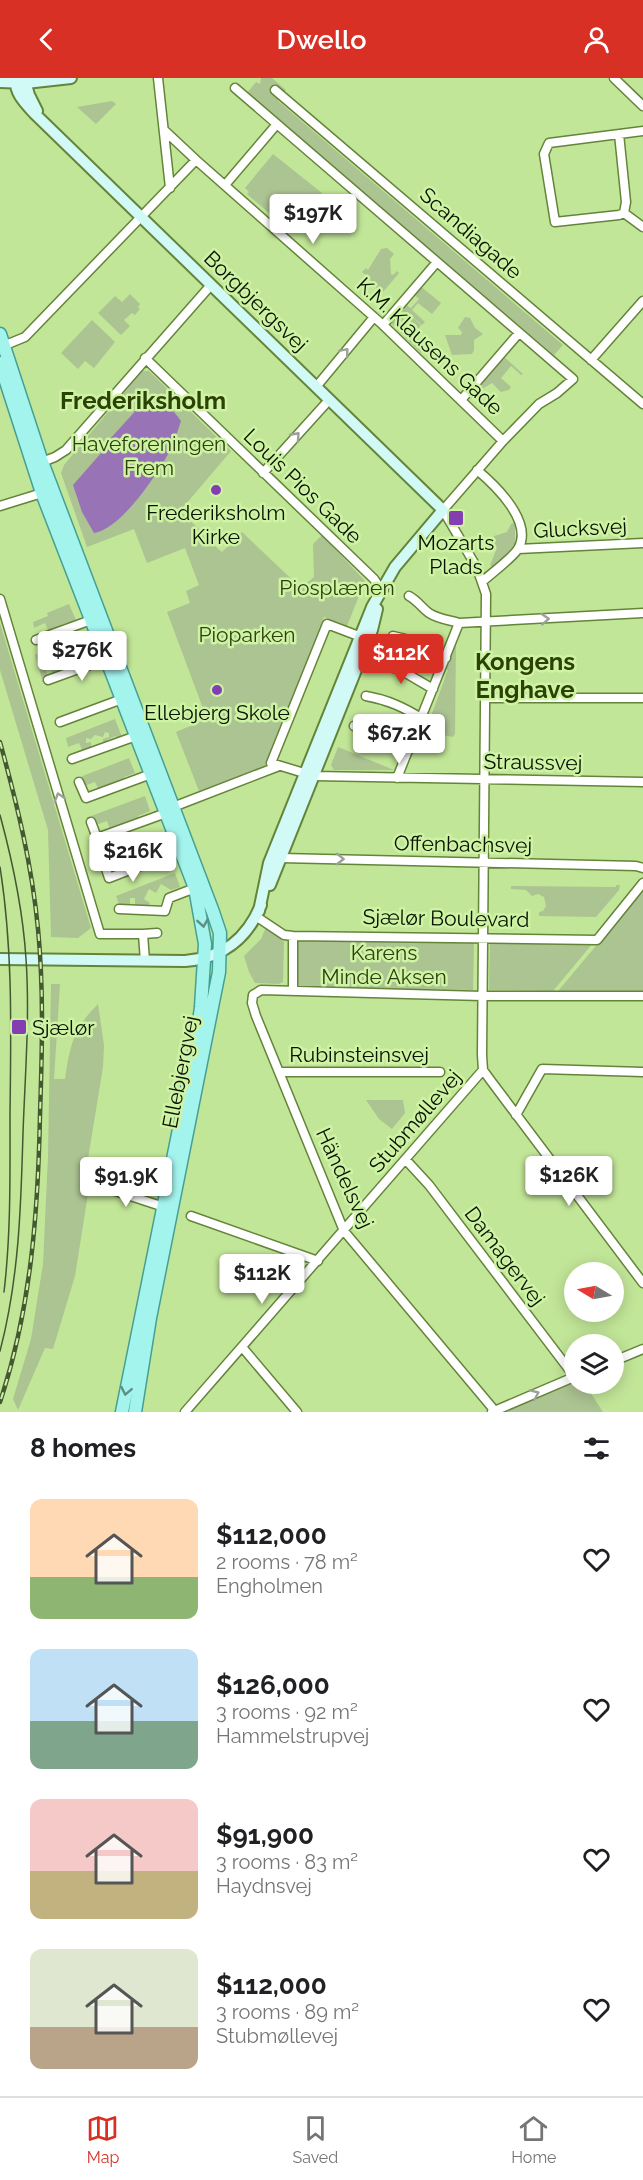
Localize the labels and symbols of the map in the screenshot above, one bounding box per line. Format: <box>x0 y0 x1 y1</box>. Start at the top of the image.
street label: Scandiagade <box>415 182 527 284</box>
pin: $197K <box>271 194 355 245</box>
street label: Borgbjergsvej <box>199 245 313 357</box>
street label: K.M. Klausens Gade <box>352 272 508 420</box>
one-way arrow <box>338 348 349 359</box>
district label: Frederiksholm <box>60 386 226 415</box>
street label: Louis Pios Gade <box>239 423 367 549</box>
park label: Haveforeningen Frem <box>72 431 226 480</box>
one-way arrow <box>289 432 300 443</box>
marker: Frederiksholm Kirke <box>209 483 223 497</box>
place label: Frederiksholm Kirke <box>146 500 286 549</box>
marker: Mozarts Plads <box>447 509 465 527</box>
street label: Glucksvej <box>533 513 627 543</box>
place label: Mozarts Plads <box>418 530 494 579</box>
park label: Piosplænen <box>279 575 395 600</box>
one-way arrow <box>540 612 549 625</box>
park label: Pioparken <box>198 622 296 647</box>
pin: $276K <box>40 631 124 682</box>
pin: $112K <box>359 634 443 685</box>
district label: Kongens Enghave <box>475 647 575 704</box>
marker: Ellebjerg Skole <box>210 683 224 697</box>
place label: Ellebjerg Skole <box>144 700 290 725</box>
pin: $67.2K <box>350 714 448 765</box>
street label: Straussvej <box>483 749 583 775</box>
one-way arrow <box>54 792 66 803</box>
street label: Offenbachsvej <box>394 830 532 858</box>
pin: $216K <box>91 832 175 883</box>
one-way arrow <box>335 853 344 866</box>
street label: Sjælør Boulevard <box>362 904 530 932</box>
one-way arrow <box>196 919 208 928</box>
park label: Karens Minde Aksen <box>321 940 447 989</box>
street label: Ellebjergvej <box>157 1013 203 1131</box>
place label: Sjælør <box>32 1015 95 1040</box>
marker: Sjælør <box>10 1018 28 1036</box>
street label: Rubinsteinsvej <box>289 1042 429 1067</box>
street label: Stubmøllevej <box>364 1064 466 1178</box>
street label: Händelsvej <box>311 1124 379 1232</box>
pin: $126K <box>527 1156 611 1207</box>
pin: $91.9K <box>77 1157 175 1208</box>
street label: Damagervej <box>460 1201 550 1311</box>
pin: $112K <box>220 1254 304 1305</box>
north arrow <box>564 1262 624 1322</box>
one-way arrow <box>121 1386 134 1396</box>
one-way arrow <box>529 1389 540 1401</box>

